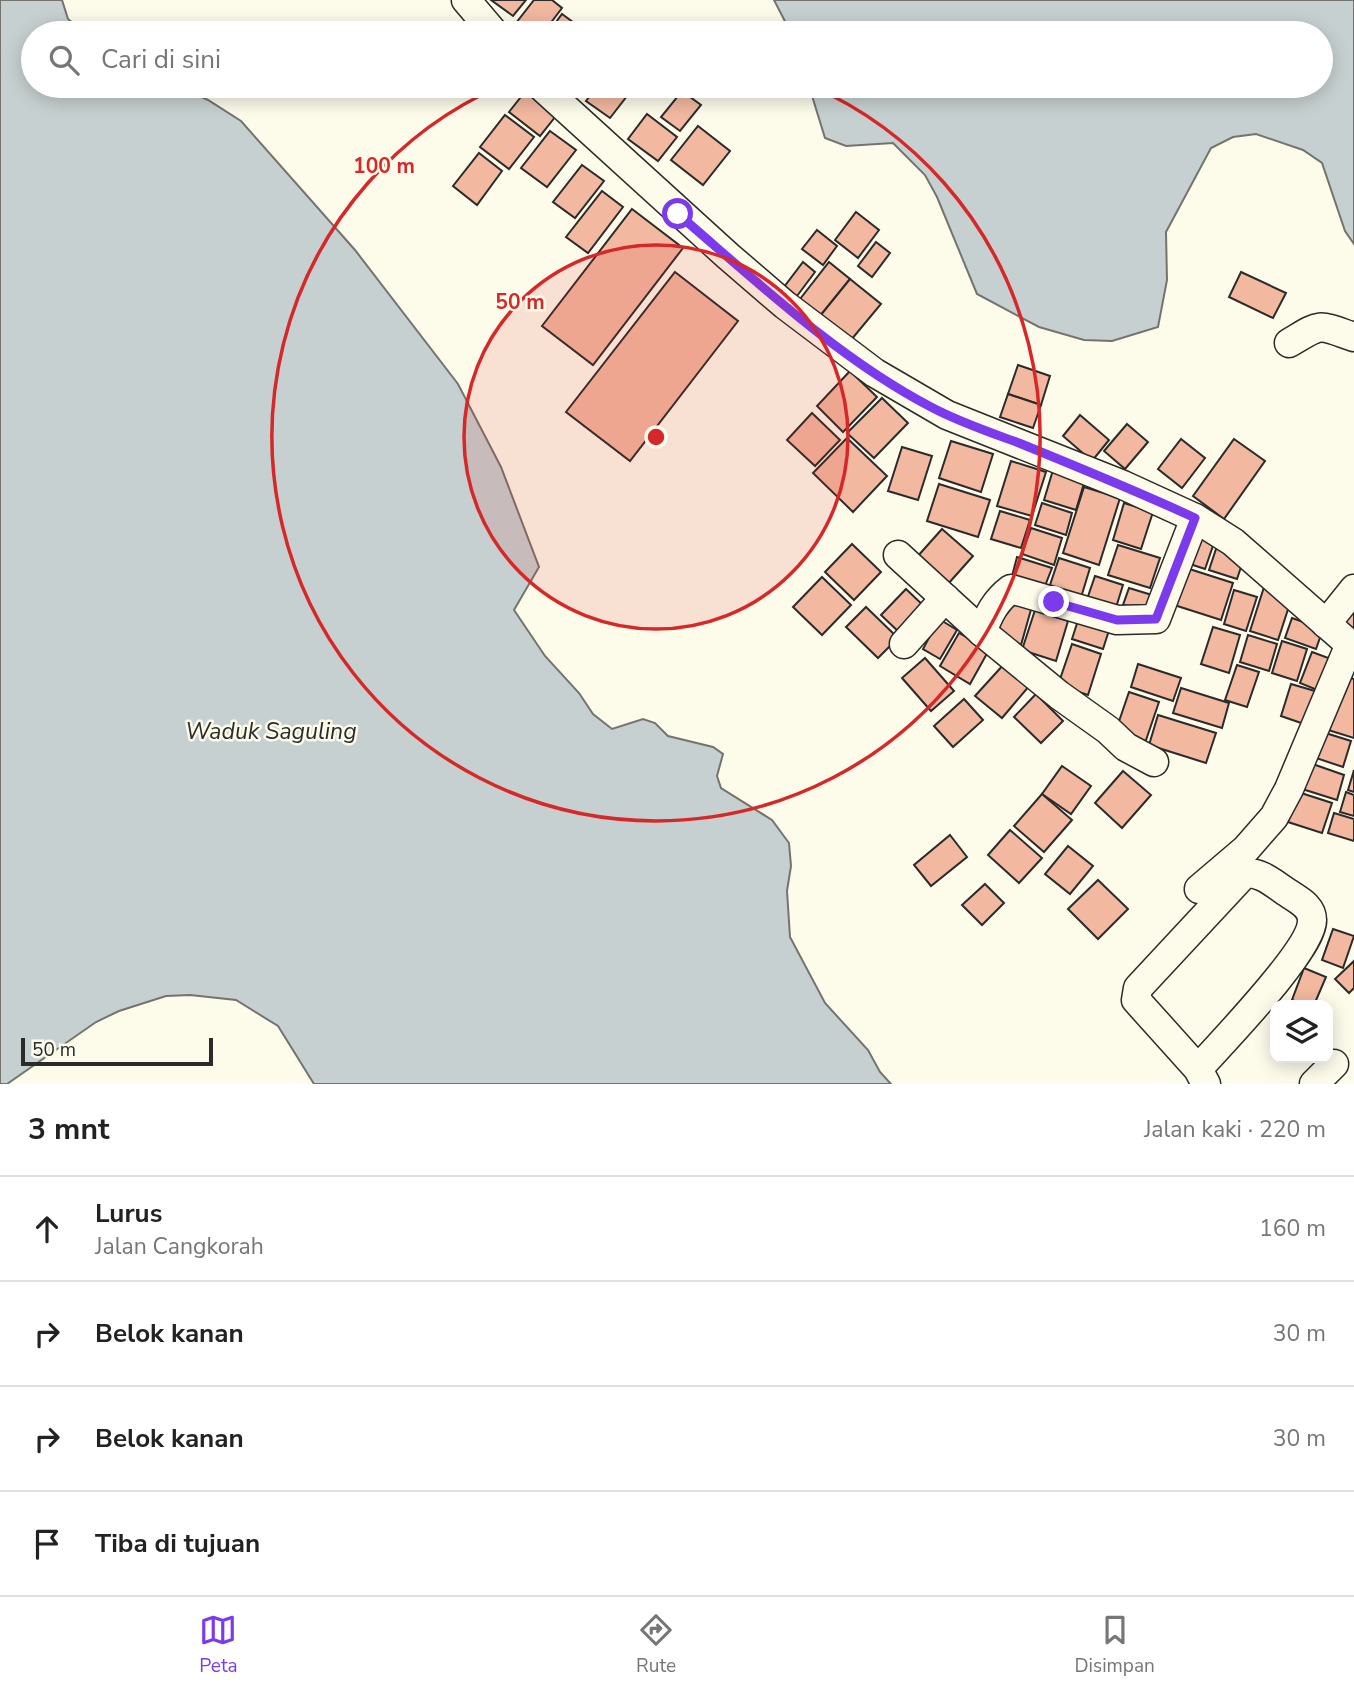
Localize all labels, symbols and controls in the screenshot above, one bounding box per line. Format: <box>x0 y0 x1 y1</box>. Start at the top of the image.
search box <box>21 21 1333 98</box>
icon: search <box>45 41 83 79</box>
text: Cari di sini <box>101 42 221 77</box>
text: 100 m <box>353 152 415 180</box>
route start <box>662 198 693 229</box>
text: 50 m <box>495 288 545 316</box>
centre of rings <box>644 425 668 449</box>
route end <box>1038 586 1069 617</box>
water label: Waduk Saguling <box>185 716 357 747</box>
map controls <box>1270 1000 1333 1063</box>
button: layers <box>1270 1000 1333 1063</box>
scale bar <box>21 1035 214 1067</box>
text: 50 m <box>32 1037 76 1063</box>
text: 3 mnt <box>28 1109 109 1150</box>
text: Jalan kaki · 220 m <box>1144 1114 1326 1145</box>
text: Lurus <box>95 1196 162 1231</box>
icon: ahead <box>28 1210 66 1248</box>
text: 160 m <box>1259 1213 1326 1244</box>
text: Jalan Cangkorah <box>95 1231 264 1262</box>
icon: right <box>28 1315 66 1353</box>
text: Belok kanan <box>95 1316 244 1351</box>
text: 30 m <box>1273 1318 1326 1349</box>
icon: right <box>28 1420 66 1458</box>
text: Belok kanan <box>95 1421 244 1456</box>
text: 30 m <box>1273 1423 1326 1454</box>
icon: arrive <box>28 1525 66 1563</box>
text: Tiba di tujuan <box>95 1526 260 1561</box>
tab: Peta <box>199 1611 238 1679</box>
tab: Rute <box>636 1611 676 1679</box>
tab: Disimpan <box>1075 1611 1155 1679</box>

